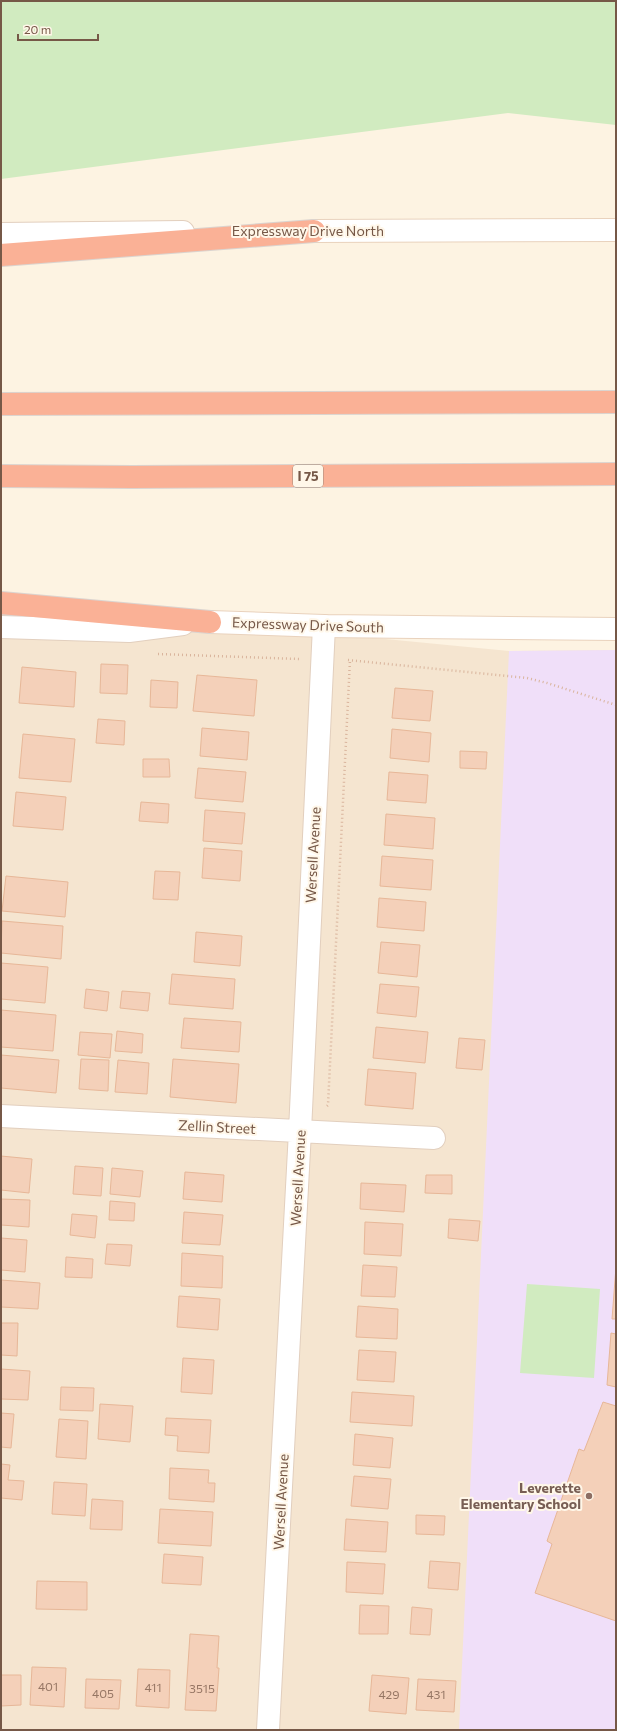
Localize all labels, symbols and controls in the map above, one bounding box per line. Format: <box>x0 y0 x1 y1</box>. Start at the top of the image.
scale bar <box>18 16 98 42</box>
text: 20 m <box>24 22 51 36</box>
street label: Expressway Drive North <box>232 222 384 239</box>
road number: I 75 <box>293 465 323 487</box>
street label: Expressway Drive South <box>232 613 384 636</box>
street label: Wersell Avenue <box>301 806 324 903</box>
street label: Zellin Street <box>178 1116 257 1137</box>
street label: Wersell Avenue <box>286 1129 309 1226</box>
street label: Wersell Avenue <box>269 1453 292 1550</box>
place label: Leverette Elementary School <box>461 1479 581 1512</box>
marker: Leverette Elementary School <box>584 1491 594 1501</box>
house number: 401 <box>38 1679 58 1693</box>
house number: 411 <box>144 1680 162 1694</box>
house number: 3515 <box>189 1681 215 1695</box>
house number: 405 <box>92 1686 114 1700</box>
house number: 429 <box>379 1687 399 1701</box>
house number: 431 <box>426 1687 446 1701</box>

